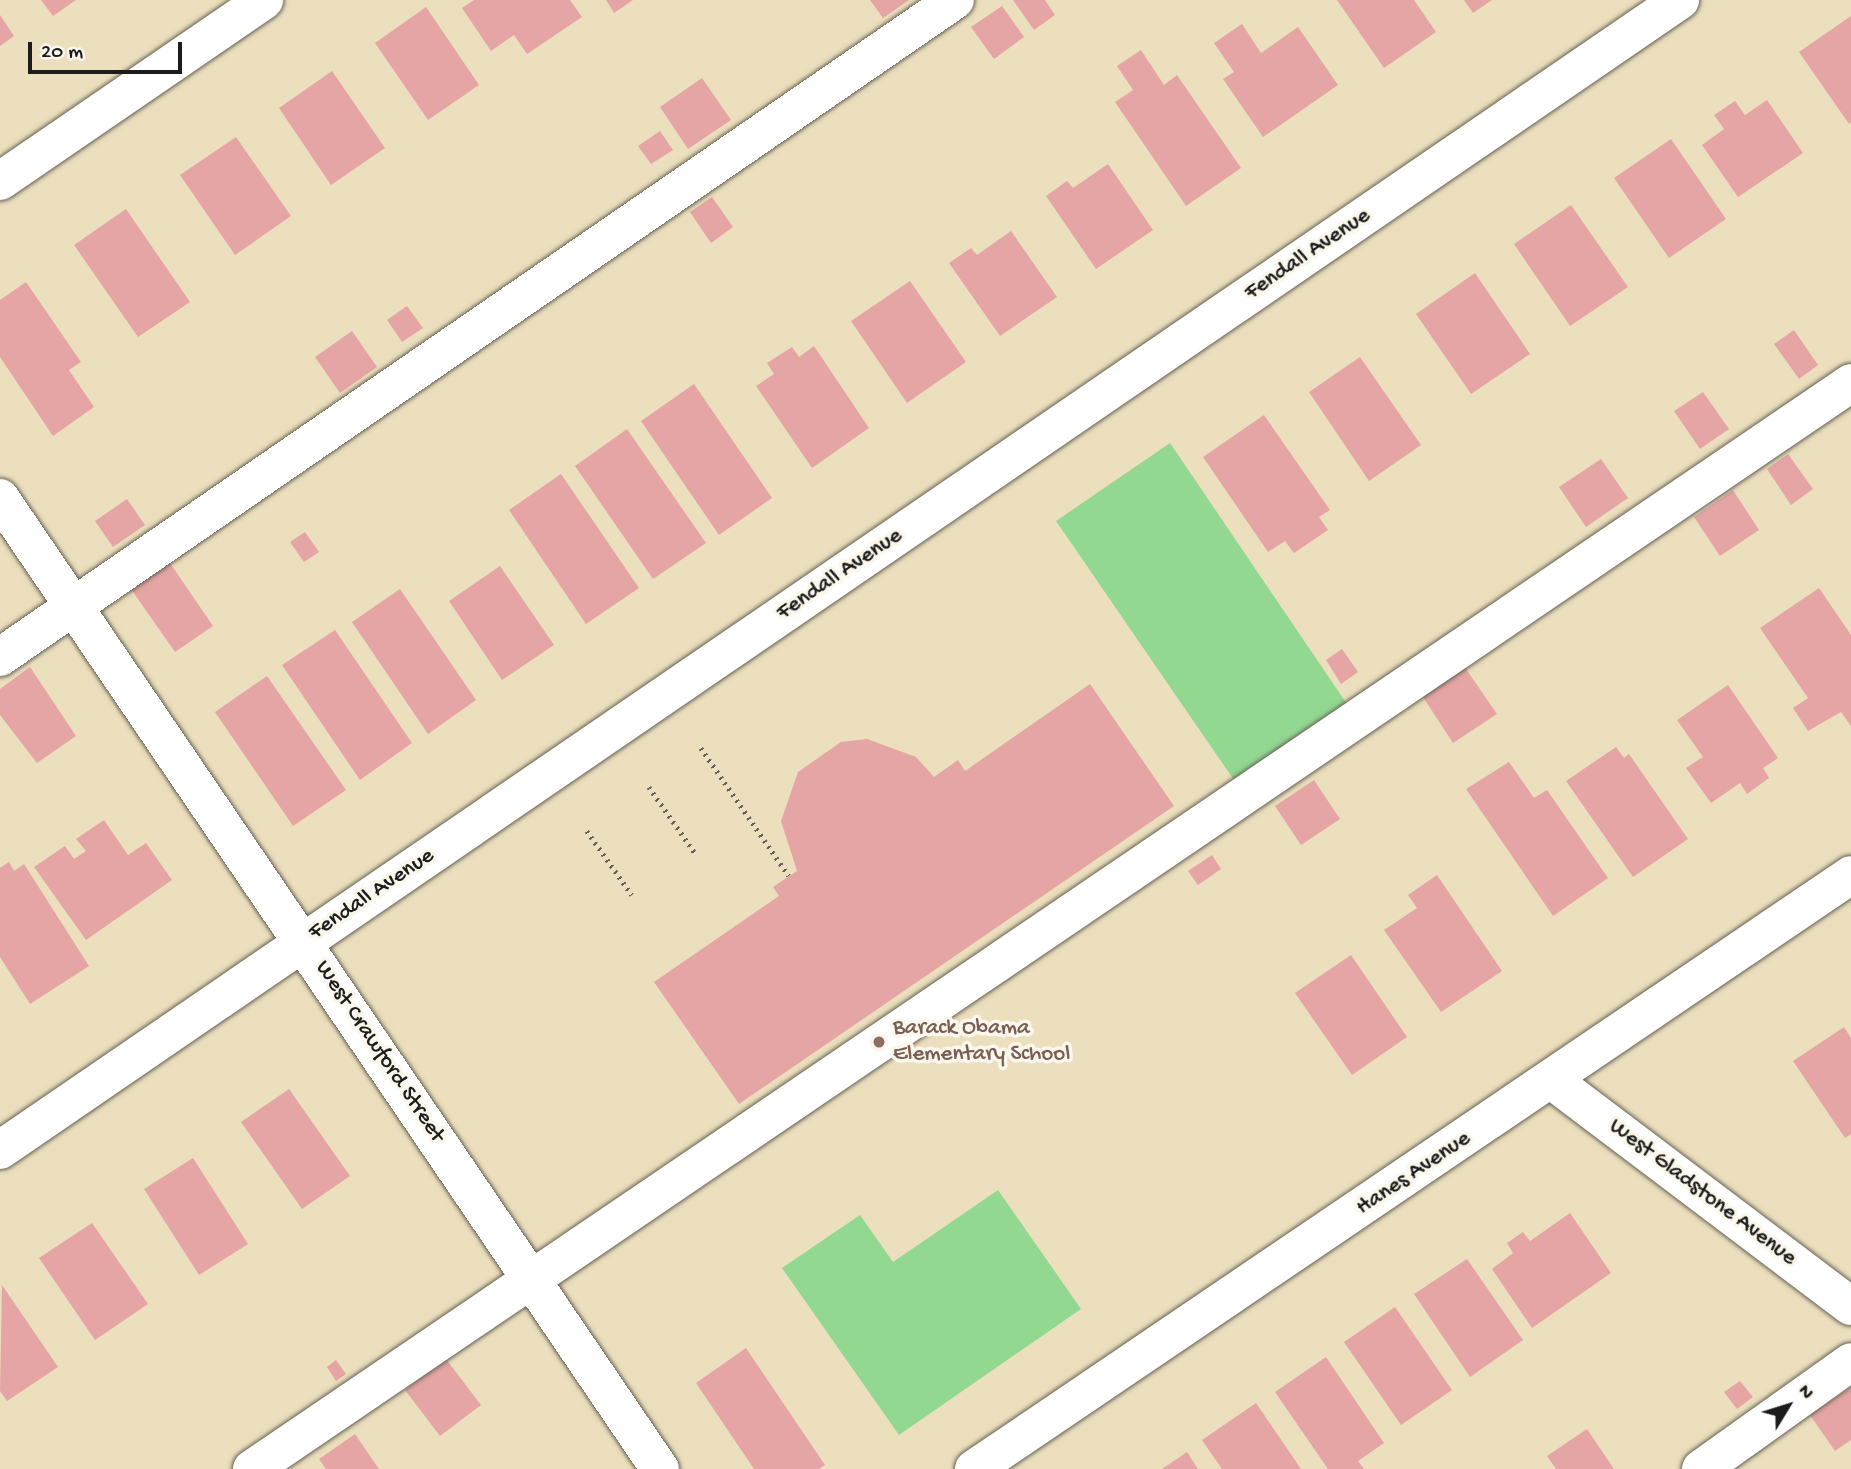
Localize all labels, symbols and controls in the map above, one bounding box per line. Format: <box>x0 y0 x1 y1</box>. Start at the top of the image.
scale bar <box>32 28 186 72</box>
text: 20 m <box>41 41 83 66</box>
street label: Fendall Avenue <box>1240 203 1376 307</box>
street label: Fendall Avenue <box>772 523 908 627</box>
street label: Fendall Avenue <box>304 843 440 947</box>
street label: West Crawford Street <box>308 956 450 1148</box>
place label: Barack Obama Elementary School <box>893 1015 1070 1069</box>
marker: Barack Obama Elementary School <box>871 1034 887 1050</box>
street label: West Gladstone Avenue <box>1603 1113 1801 1273</box>
street label: Hanes Avenue <box>1352 1126 1476 1222</box>
north arrow <box>1753 1371 1823 1441</box>
text: N <box>1792 1381 1818 1405</box>

